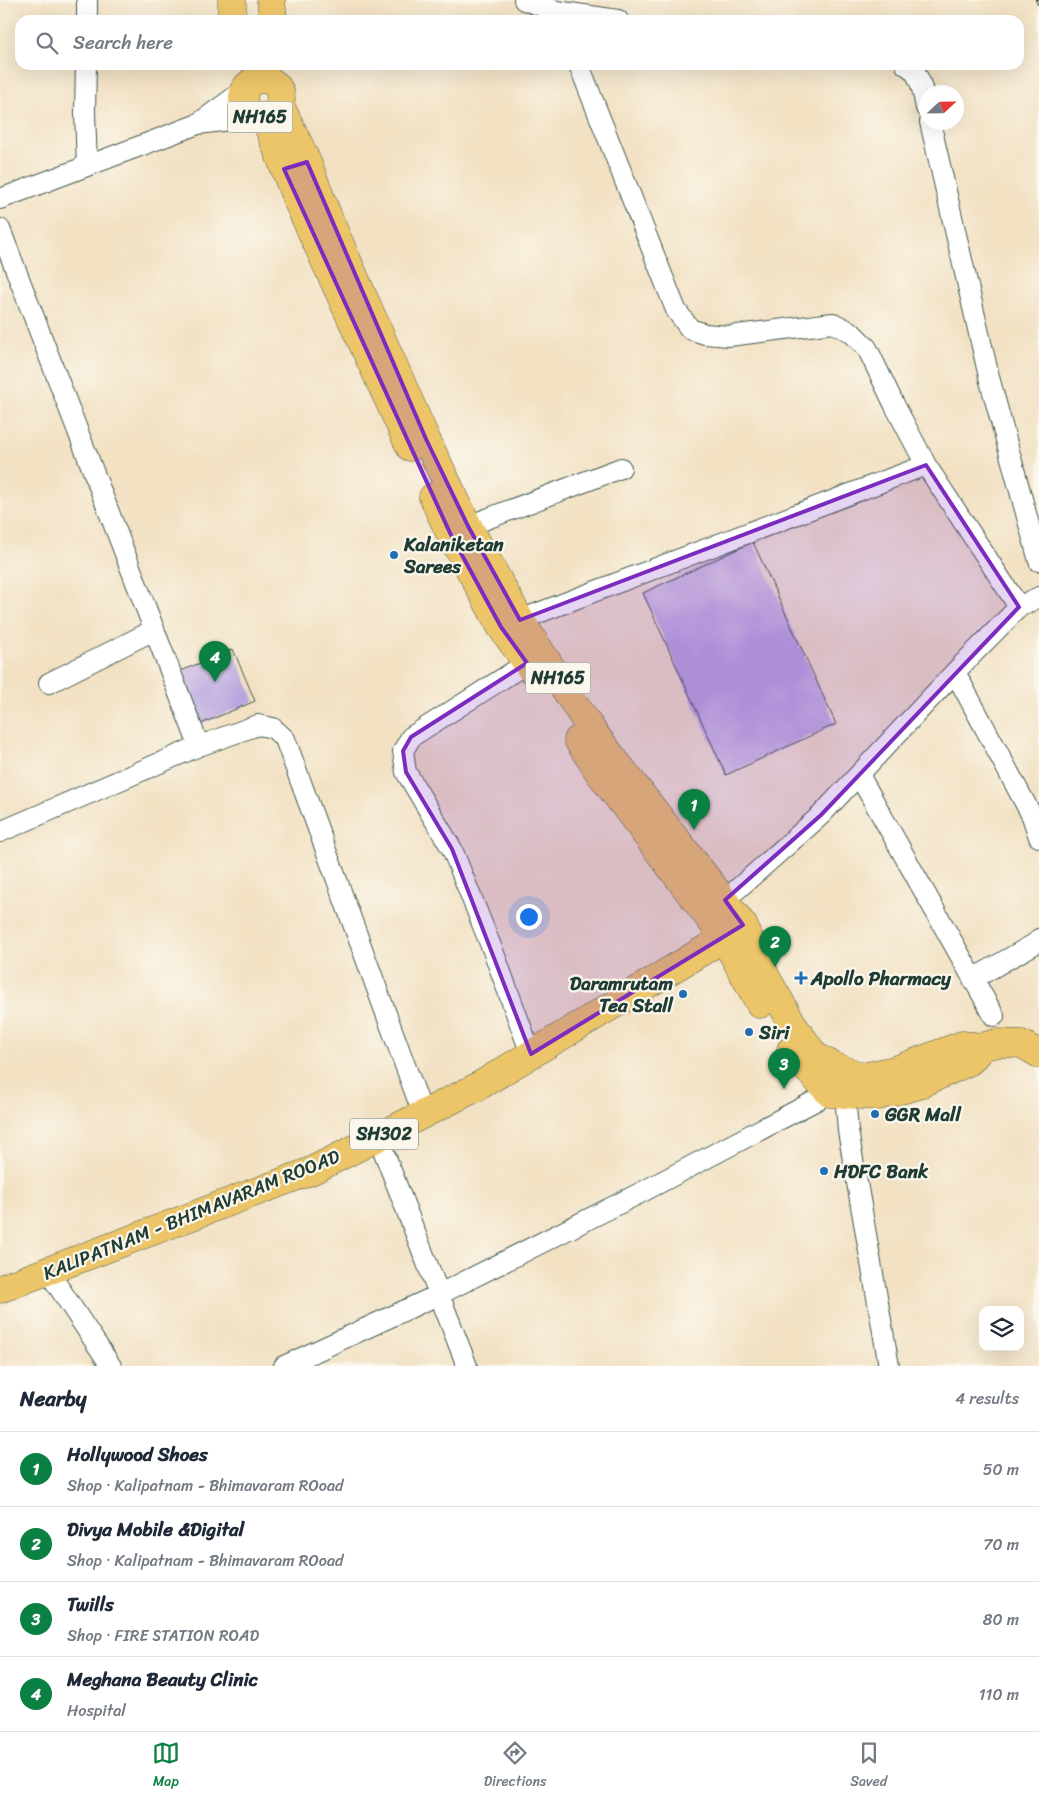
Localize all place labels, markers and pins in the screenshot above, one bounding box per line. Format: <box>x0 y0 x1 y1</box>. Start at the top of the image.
place label: Kalaniketan Sarees <box>403 528 504 583</box>
marker: Kalaniketan Sarees <box>388 549 400 561</box>
pin: 4 <box>199 641 231 682</box>
pin: 1 <box>678 789 710 830</box>
pin: 2 <box>759 926 791 967</box>
place label: Apollo Pharmacy <box>810 962 952 995</box>
place label: Daramrutam Tea Stall <box>570 967 674 1022</box>
marker: Apollo Pharmacy <box>795 972 807 984</box>
marker: Daramrutam Tea Stall <box>677 988 689 1000</box>
place label: Siri <box>758 1016 791 1049</box>
marker: Siri <box>743 1026 755 1038</box>
pin: 3 <box>768 1048 800 1089</box>
place label: GGR Mall <box>884 1098 962 1131</box>
marker: GGR Mall <box>869 1108 881 1120</box>
place label: HDFC Bank <box>833 1155 929 1188</box>
marker: HDFC Bank <box>818 1165 830 1177</box>

